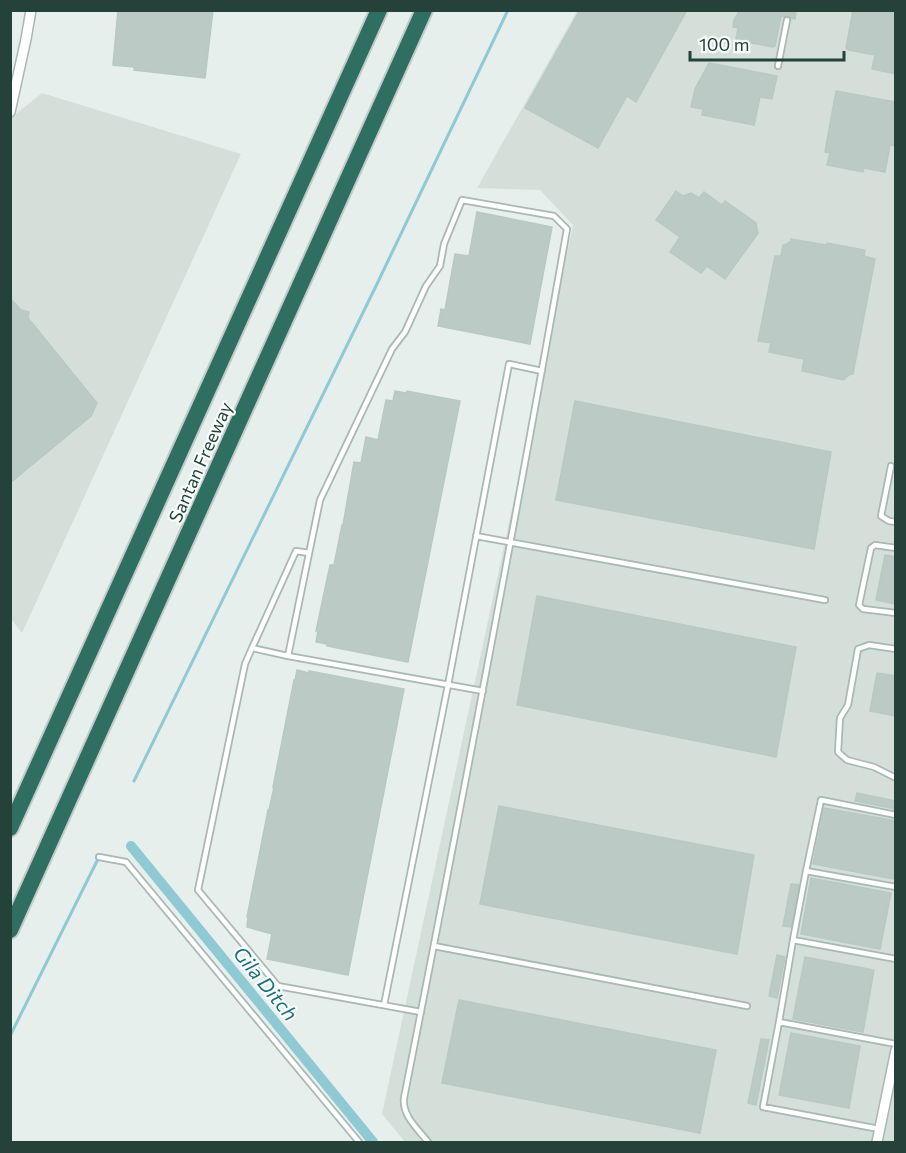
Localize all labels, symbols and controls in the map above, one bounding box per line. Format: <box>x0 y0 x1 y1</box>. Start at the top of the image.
scale bar <box>690 24 844 62</box>
text: 100 m <box>699 33 749 55</box>
street label: Santan Freeway <box>164 398 236 526</box>
water label: Gila Ditch <box>229 941 303 1025</box>

